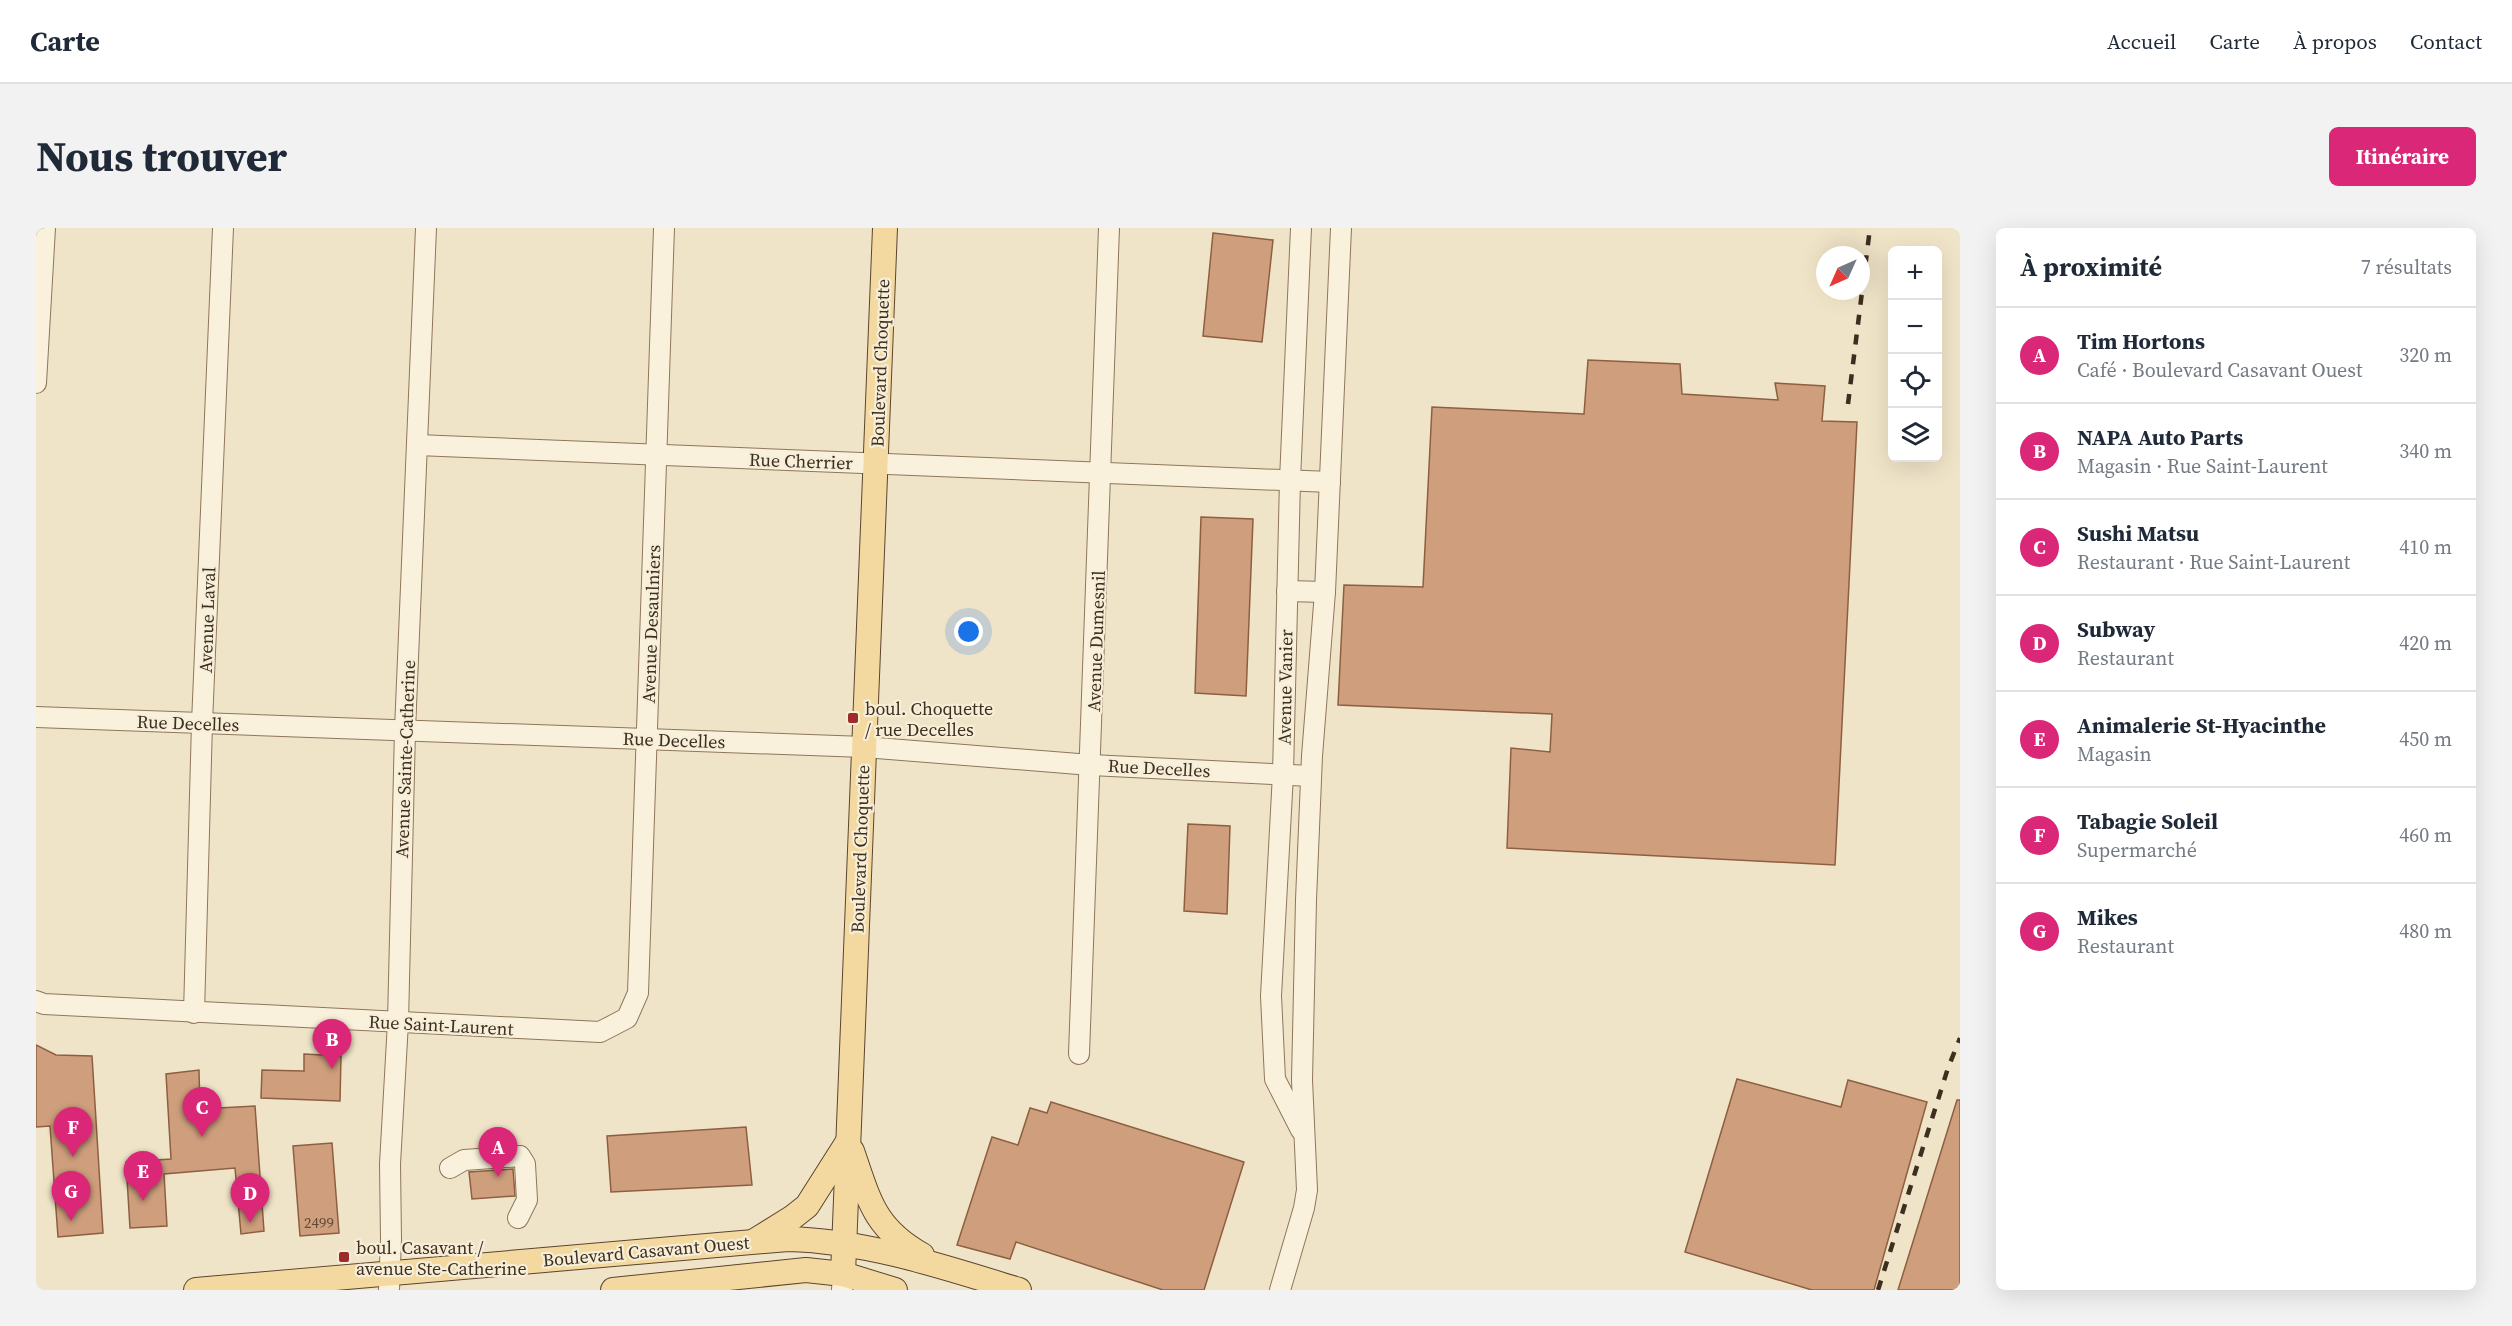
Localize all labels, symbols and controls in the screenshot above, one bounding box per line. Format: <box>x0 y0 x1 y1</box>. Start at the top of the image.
text: Carte <box>30 22 100 60</box>
text: Accueil <box>2107 27 2176 56</box>
text: Carte <box>2209 27 2260 56</box>
text: À propos <box>2293 27 2377 56</box>
text: Contact <box>2410 27 2482 56</box>
text: Nous trouver <box>36 127 287 185</box>
button: Itinéraire <box>2329 127 2476 186</box>
north arrow <box>1816 246 1870 300</box>
map controls <box>1888 246 1942 462</box>
button: + <box>1888 246 1942 300</box>
text: À proximité <box>2020 249 2162 285</box>
text: 7 résultats <box>2361 253 2452 281</box>
street label: Boulevard Choquette <box>865 279 895 447</box>
button: − <box>1888 300 1942 354</box>
text: Tim Hortons <box>2077 326 2205 356</box>
text: A <box>2033 341 2046 369</box>
text: 320 m <box>2399 341 2452 369</box>
button: locate <box>1888 354 1942 408</box>
text: Café · Boulevard Casavant Ouest <box>2077 356 2362 384</box>
button: layers <box>1888 408 1942 462</box>
text: NAPA Auto Parts <box>2077 422 2243 452</box>
text: B <box>2033 437 2046 465</box>
text: 340 m <box>2399 437 2452 465</box>
street label: Rue Cherrier <box>749 447 854 475</box>
text: Magasin · Rue Saint-Laurent <box>2077 452 2328 480</box>
text: Sushi Matsu <box>2077 518 2199 548</box>
text: C <box>2033 533 2046 561</box>
text: 410 m <box>2399 533 2452 561</box>
street label: Avenue Desaulniers <box>636 544 666 704</box>
text: Restaurant · Rue Saint-Laurent <box>2077 548 2350 576</box>
street label: Avenue Laval <box>193 567 221 673</box>
street label: Avenue Dumesnil <box>1081 570 1111 712</box>
text: Subway <box>2077 614 2155 644</box>
your location <box>954 617 983 646</box>
street label: Avenue Vanier <box>1271 629 1299 745</box>
text: D <box>2032 629 2047 657</box>
text: 420 m <box>2399 629 2452 657</box>
text: Restaurant <box>2077 644 2174 672</box>
street label: Avenue Sainte-Catherine <box>389 659 421 859</box>
place label: boul. Choquette / rue Decelles <box>865 696 993 742</box>
street label: Rue Decelles <box>136 709 240 737</box>
text: Animalerie St-Hyacinthe <box>2077 710 2326 740</box>
marker: boul. Choquette / rue Decelles <box>846 711 860 725</box>
text: E <box>2034 725 2045 753</box>
text: 450 m <box>2399 725 2452 753</box>
street label: Rue Decelles <box>622 726 726 754</box>
text: Magasin <box>2077 740 2152 768</box>
street label: Rue Decelles <box>1107 753 1211 783</box>
street label: Boulevard Choquette <box>845 765 875 933</box>
text: Tabagie Soleil <box>2077 806 2218 836</box>
text: F <box>2034 821 2045 849</box>
text: 460 m <box>2399 821 2452 849</box>
text: Supermarché <box>2077 836 2197 864</box>
text: Mikes <box>2077 902 2138 932</box>
text: G <box>2033 917 2046 945</box>
text: 480 m <box>2399 917 2452 945</box>
text: Restaurant <box>2077 932 2174 960</box>
street label: Rue Saint-Laurent <box>368 1009 514 1041</box>
pin: B <box>312 1020 352 1069</box>
pin: C <box>182 1088 222 1137</box>
pin: F <box>54 1108 93 1157</box>
pin: A <box>478 1128 518 1177</box>
pin: E <box>124 1152 162 1201</box>
pin: G <box>51 1172 90 1221</box>
pin: D <box>230 1174 270 1223</box>
house number: 2499 <box>304 1212 334 1233</box>
street label: Boulevard Casavant Ouest <box>542 1229 751 1272</box>
place label: boul. Casavant / avenue Ste-Catherine <box>356 1235 527 1281</box>
marker: boul. Casavant / avenue Ste-Catherine <box>337 1250 351 1264</box>

